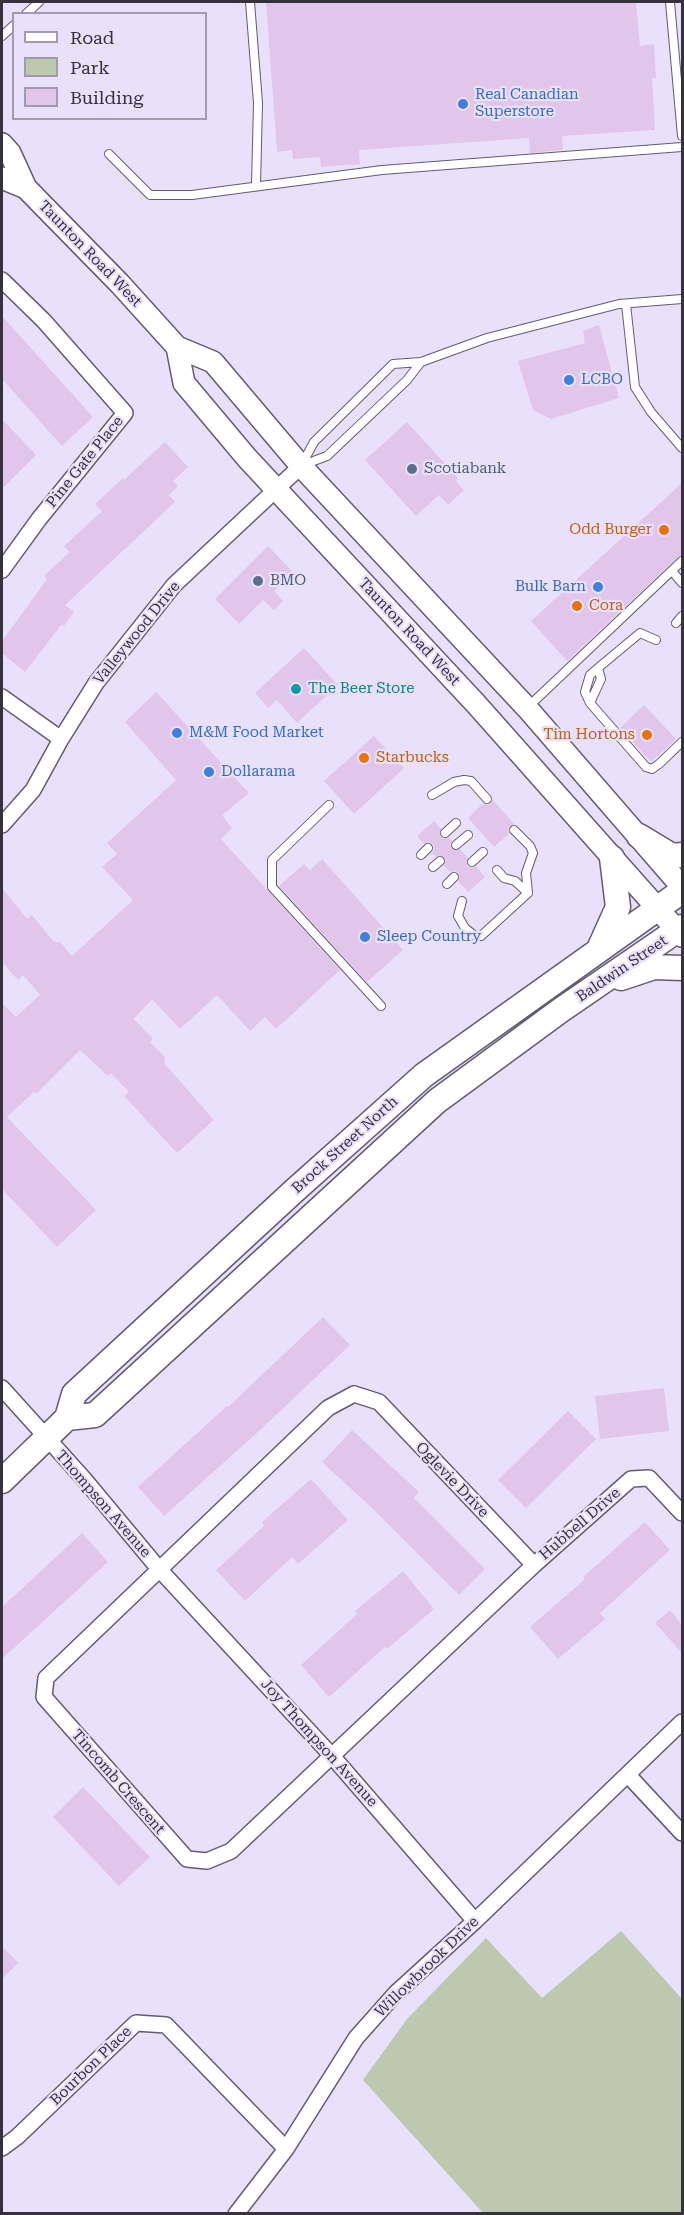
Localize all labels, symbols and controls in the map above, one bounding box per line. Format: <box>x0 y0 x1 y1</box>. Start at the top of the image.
legend <box>12 12 207 120</box>
text: Road <box>70 27 114 48</box>
text: Park <box>70 57 110 78</box>
place label: Real Canadian Superstore <box>475 86 579 121</box>
text: Building <box>70 87 144 108</box>
marker: Real Canadian Superstore <box>456 97 470 111</box>
street label: Taunton Road West <box>35 197 145 311</box>
place label: LCBO <box>581 371 623 389</box>
marker: LCBO <box>562 373 576 387</box>
street label: Pine Gate Place <box>43 413 127 511</box>
place label: Scotiabank <box>424 460 506 478</box>
marker: Scotiabank <box>405 462 419 476</box>
place label: Odd Burger <box>569 521 652 539</box>
marker: Odd Burger <box>657 523 671 537</box>
place label: BMO <box>270 572 306 590</box>
marker: BMO <box>251 574 265 588</box>
street label: Taunton Road West <box>355 574 463 690</box>
street label: Valleywood Drive <box>90 578 184 688</box>
place label: Bulk Barn <box>515 578 586 596</box>
marker: Bulk Barn <box>591 580 605 594</box>
place label: Cora <box>589 597 623 615</box>
marker: Cora <box>570 599 584 613</box>
place label: The Beer Store <box>308 680 415 698</box>
marker: The Beer Store <box>289 682 303 696</box>
place label: M&M Food Market <box>189 724 324 742</box>
marker: M&M Food Market <box>170 726 184 740</box>
place label: Tim Hortons <box>543 726 635 744</box>
marker: Tim Hortons <box>640 728 654 742</box>
place label: Starbucks <box>376 749 449 767</box>
marker: Starbucks <box>357 751 371 765</box>
place label: Dollarama <box>221 763 295 781</box>
marker: Dollarama <box>202 765 216 779</box>
place label: Sleep Country <box>377 928 481 946</box>
marker: Sleep Country <box>358 930 372 944</box>
street label: Baldwin Street <box>573 932 671 1006</box>
street label: Brock Street North <box>288 1093 402 1197</box>
street label: Oglevie Drive <box>412 1439 492 1521</box>
street label: Thompson Avenue <box>52 1447 154 1561</box>
street label: Hubbell Drive <box>536 1484 624 1564</box>
street label: Joy Thompson Avenue <box>257 1675 381 1811</box>
street label: Tincomb Crescent <box>68 1726 168 1838</box>
street label: Willowbrook Drive <box>371 1913 483 2021</box>
street label: Bourbon Place <box>47 2023 135 2109</box>

